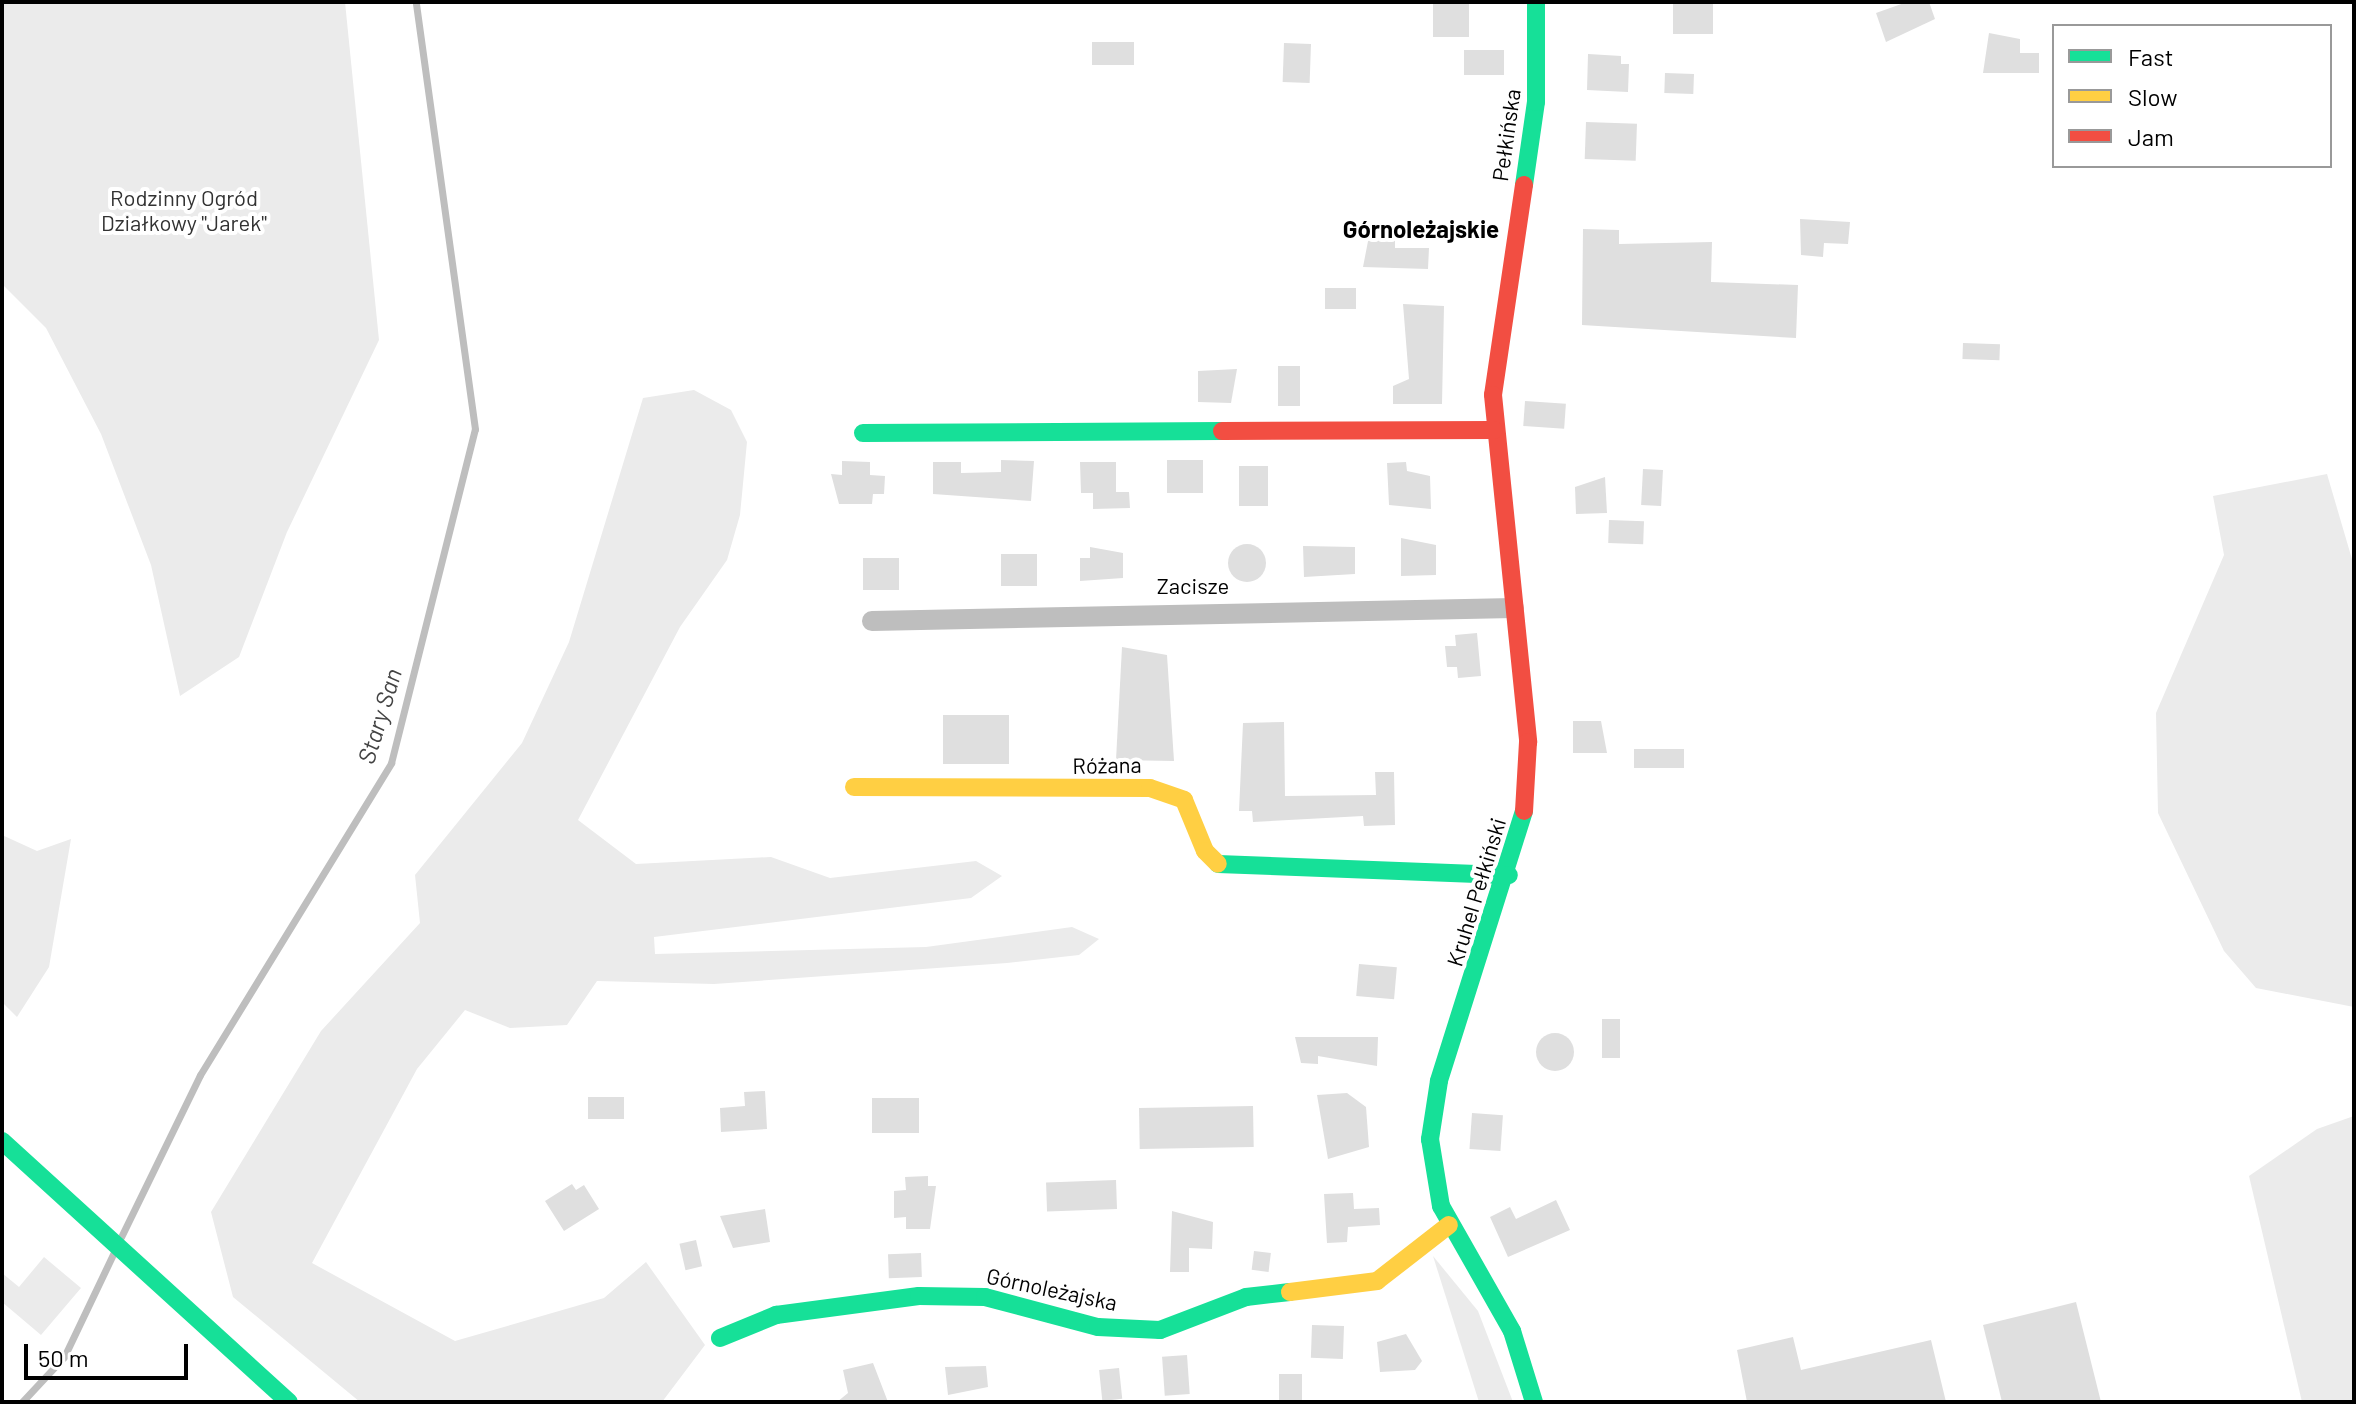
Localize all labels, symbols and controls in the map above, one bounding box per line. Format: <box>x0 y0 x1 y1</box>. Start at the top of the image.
legend <box>2052 24 2332 168</box>
text: Fast <box>2128 42 2173 71</box>
text: Slow <box>2128 82 2177 111</box>
street label: Pełkińska <box>1486 87 1526 183</box>
text: Jam <box>2128 122 2174 151</box>
park label: Rodzinny Ogród Działkowy "Jarek" <box>101 184 267 236</box>
district label: Górnoleżajskie <box>1343 215 1499 243</box>
street label: Zacisze <box>1157 573 1229 599</box>
water label: Stary San <box>351 665 407 767</box>
street label: Różana <box>1072 751 1142 779</box>
street label: Kruhel Pełkiński <box>1441 815 1511 969</box>
street label: Górnoleżajska <box>984 1262 1120 1316</box>
scale bar <box>28 1328 192 1378</box>
text: 50 m <box>38 1343 89 1372</box>

